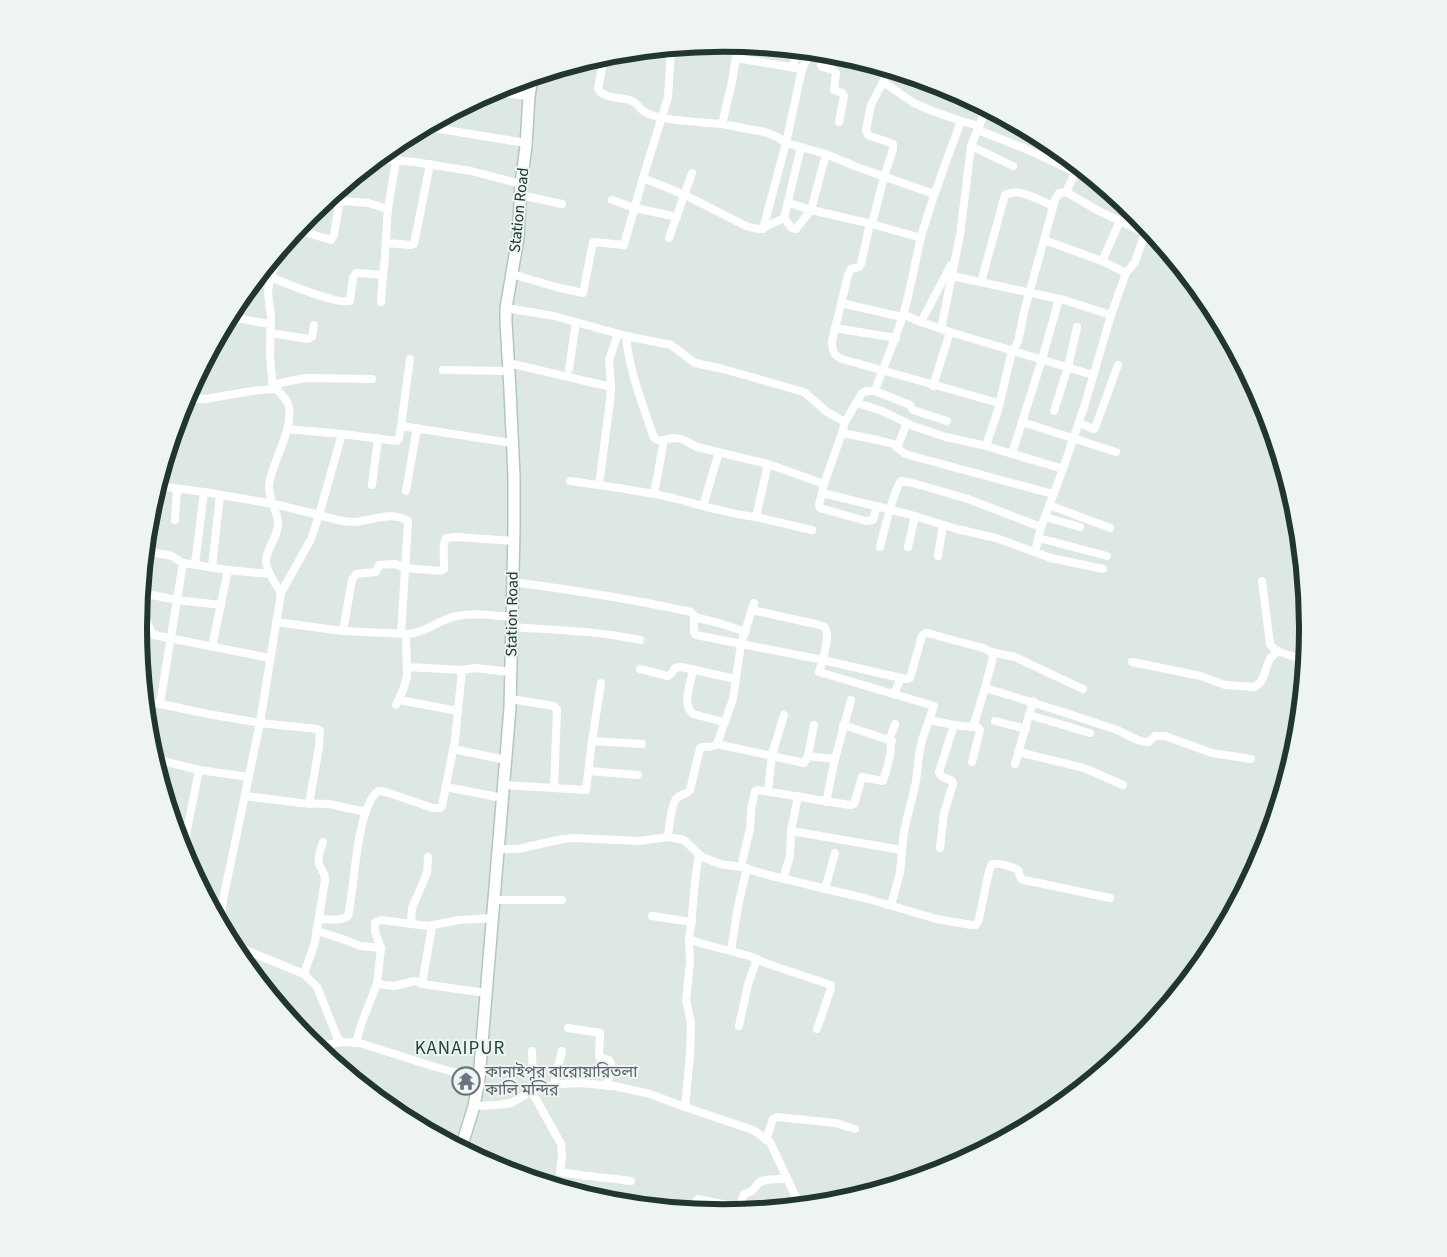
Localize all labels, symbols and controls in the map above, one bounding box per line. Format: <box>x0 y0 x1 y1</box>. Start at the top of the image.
street label: Station Road <box>504 166 534 254</box>
street label: Station Road <box>500 571 524 657</box>
district label: KANAIPUR <box>415 1035 505 1062</box>
place label: কানাইপুর বারোয়ারিতলা কালি মন্দির <box>484 1061 638 1101</box>
temple icon: কানাইপুর বারোয়ারিতলা কালি মন্দির <box>451 1066 481 1096</box>

